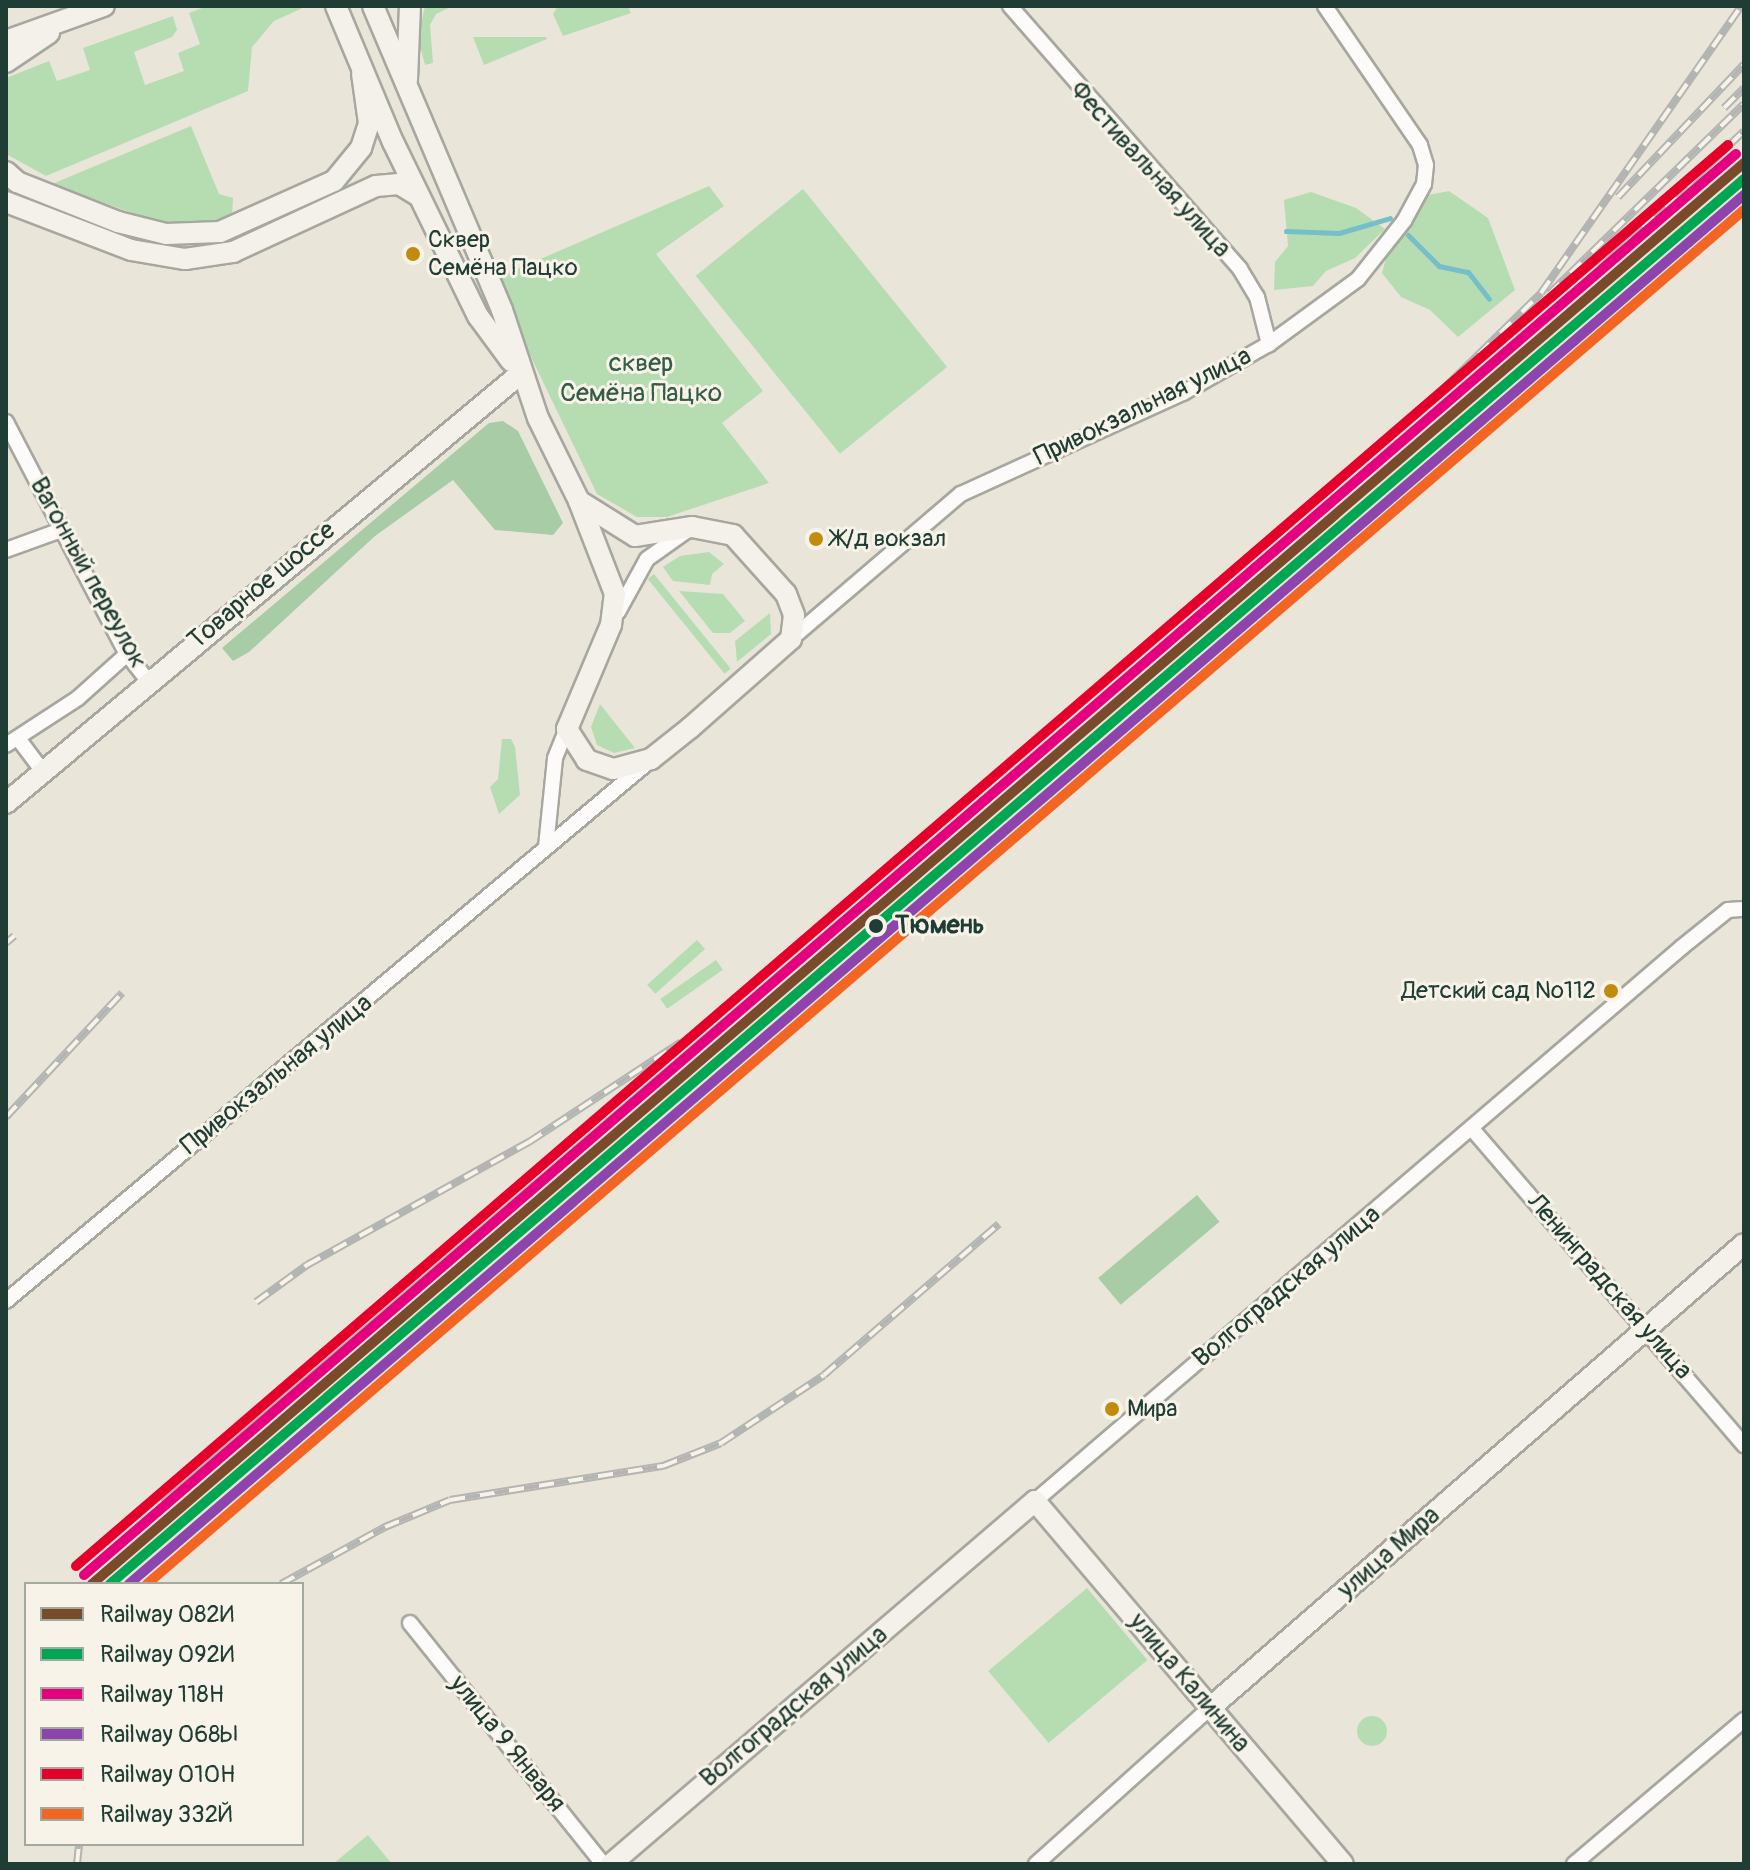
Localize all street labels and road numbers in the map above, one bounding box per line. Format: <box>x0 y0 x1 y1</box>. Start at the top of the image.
street label: Фестивальная улица <box>1063 76 1237 264</box>
street label: Привокзальная улица <box>1029 341 1257 473</box>
street label: Вагонный переулок <box>23 472 153 674</box>
street label: Товарное шоссе <box>182 515 342 657</box>
street label: Привокзальная улица <box>175 988 379 1162</box>
street label: Ленинградская улица <box>1520 1188 1698 1386</box>
street label: Волгоградская улица <box>1187 1199 1387 1375</box>
street label: улица Мира <box>1332 1500 1446 1606</box>
street label: улица Калинина <box>1122 1607 1256 1759</box>
street label: Волгоградская улица <box>694 1619 894 1795</box>
street label: улица 9 Января <box>442 1669 572 1819</box>

